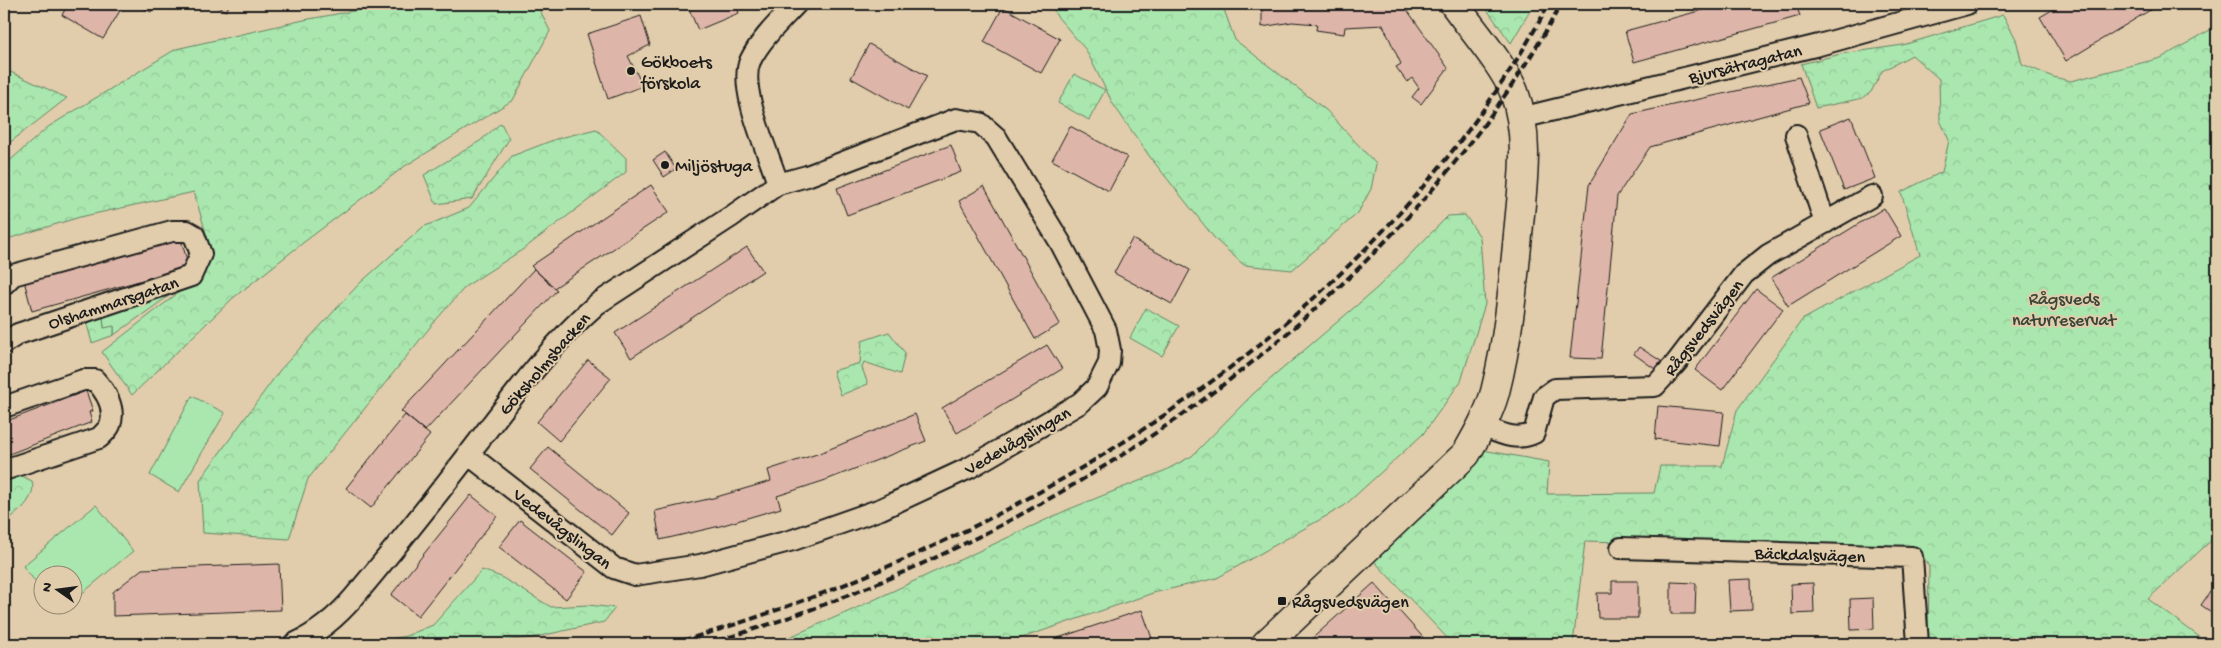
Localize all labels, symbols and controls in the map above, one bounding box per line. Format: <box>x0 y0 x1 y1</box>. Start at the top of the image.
street label: Bjursätragatan <box>1686 41 1805 90</box>
place label: Gökboets förskola <box>640 53 713 95</box>
marker: Gökboets förskola <box>625 65 637 77</box>
place label: Miljöstuga <box>675 157 754 178</box>
marker: Miljöstuga <box>659 159 671 171</box>
street label: Olshammarsgatan <box>46 273 182 335</box>
street label: Rågsvedsvägen <box>1661 276 1749 381</box>
park label: Rågsveds naturreservat <box>2012 290 2118 332</box>
street label: Göksholmsbacken <box>496 309 596 420</box>
street label: Vedevågslingan <box>961 403 1075 482</box>
street label: Vedevågslingan <box>507 484 615 575</box>
street label: Bäckdalsvägen <box>1753 544 1866 569</box>
north arrow <box>32 566 82 616</box>
text: N <box>38 581 57 594</box>
place label: Rågsvedsvägen <box>1292 593 1409 614</box>
marker: Rågsvedsvägen <box>1276 595 1288 607</box>

